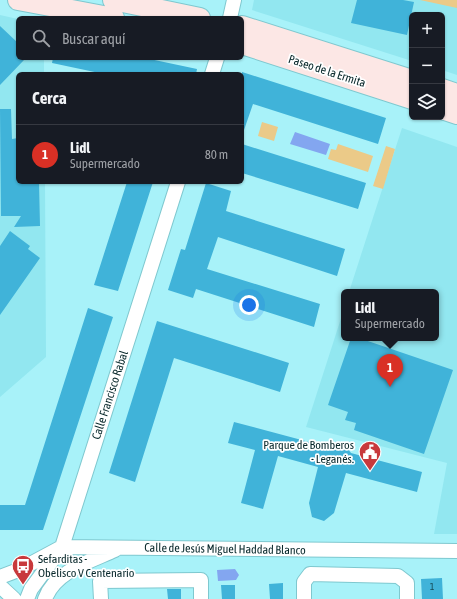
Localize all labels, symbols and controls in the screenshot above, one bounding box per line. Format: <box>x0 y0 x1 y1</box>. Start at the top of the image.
map controls <box>409 12 445 120</box>
button: + <box>409 12 445 48</box>
search box <box>16 16 244 60</box>
icon: search <box>30 27 52 49</box>
text: Buscar aquí <box>62 30 125 47</box>
button: − <box>409 48 445 84</box>
street label: Paseo de la Ermita <box>287 52 367 90</box>
button: layers <box>409 84 445 120</box>
text: Cerca <box>32 88 67 108</box>
text: Lidl <box>70 139 90 156</box>
text: 1 <box>42 147 48 162</box>
text: 80 m <box>205 147 228 162</box>
text: Supermercado <box>70 156 140 171</box>
popup <box>341 289 439 341</box>
your location <box>239 295 259 315</box>
text: Lidl <box>355 299 375 316</box>
text: Supermercado <box>355 316 425 331</box>
street label: Calle Francisco Rabal <box>89 348 131 441</box>
pin: 1 <box>377 354 403 387</box>
place label: Parque de Bomberos - Leganés. <box>263 438 354 466</box>
public building icon: Parque de Bomberos - Leganés. <box>357 439 383 472</box>
street label: Calle de Jesús Miguel Haddad Blanco <box>144 541 306 557</box>
place label: Sefarditas - Obelisco V Centenario <box>38 552 135 580</box>
bus stop icon: Sefarditas - Obelisco V Centenario <box>10 553 36 586</box>
house number: 1 <box>430 581 435 592</box>

